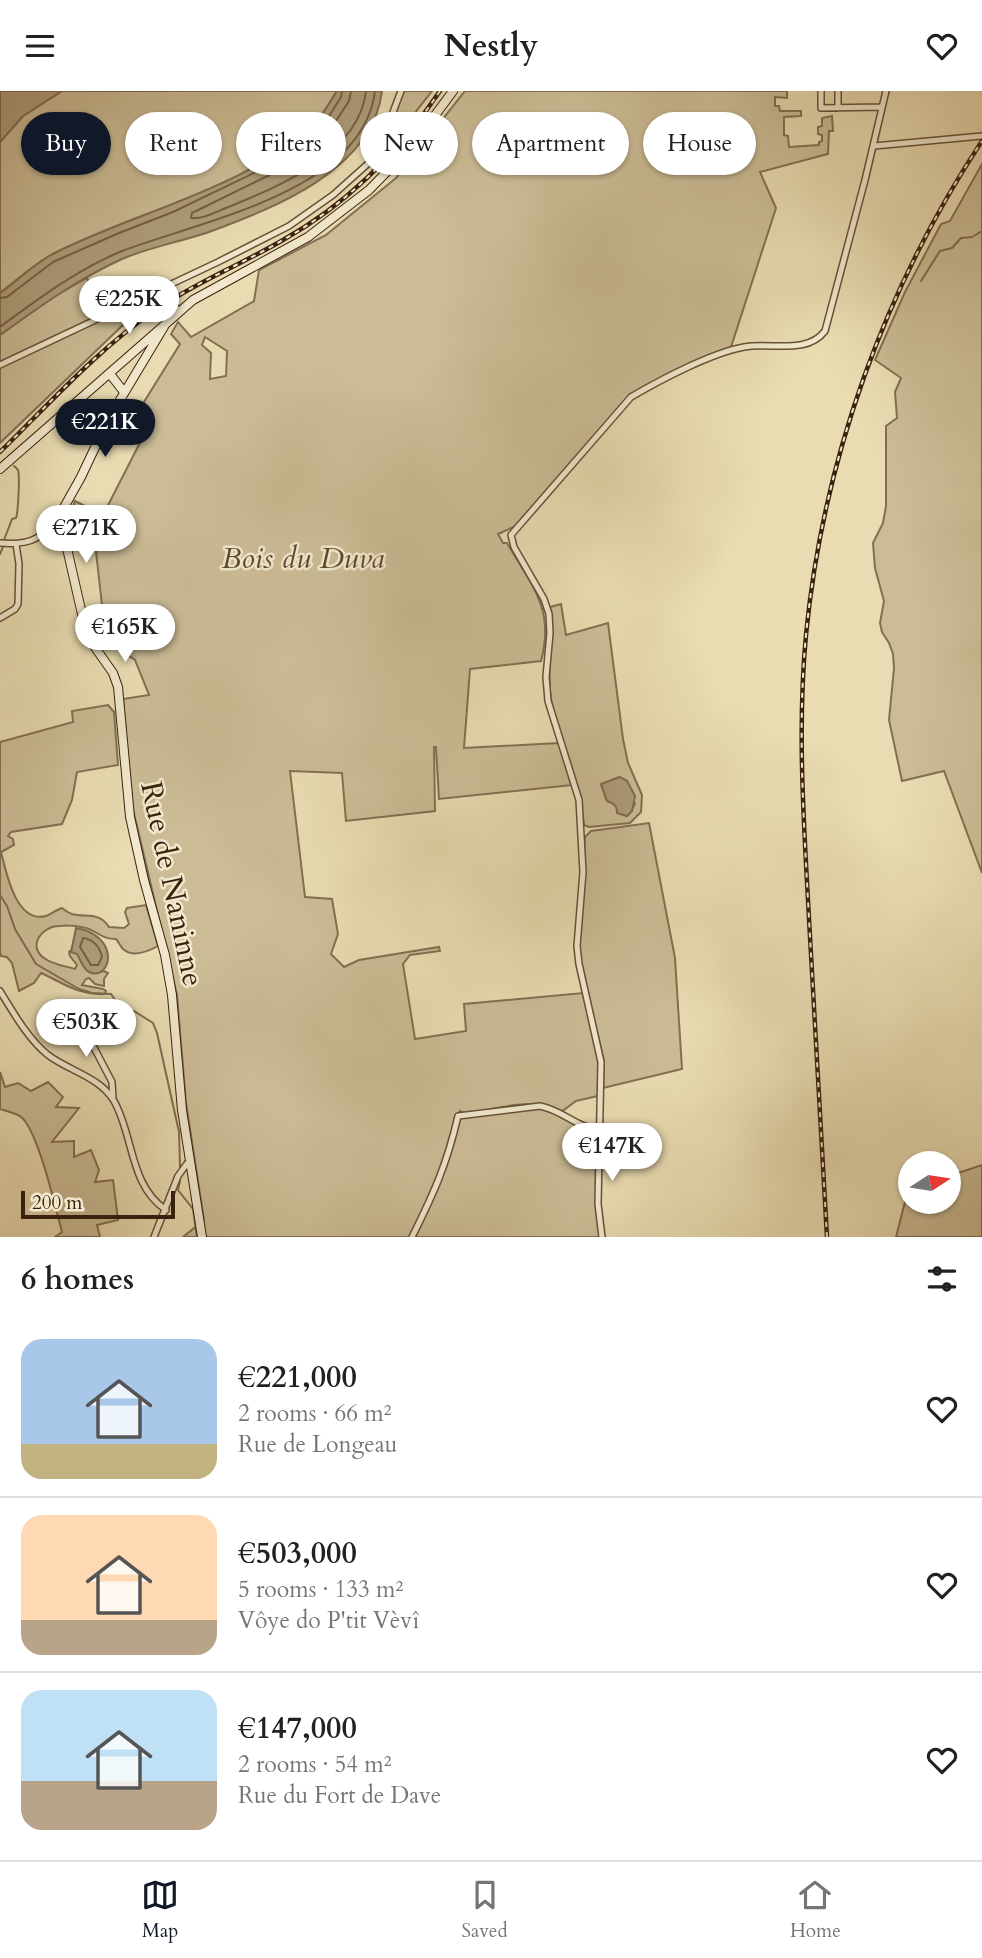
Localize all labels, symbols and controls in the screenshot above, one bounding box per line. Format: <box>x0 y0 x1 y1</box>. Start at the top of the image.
text: Nestly <box>444 24 538 68</box>
icon: menu <box>21 27 59 65</box>
icon: heart <box>923 27 961 65</box>
chip: Buy <box>21 112 111 175</box>
chip: Rent <box>125 112 222 175</box>
chip: Filters <box>236 112 346 175</box>
chip: New <box>360 112 458 175</box>
chip: Apartment <box>472 112 629 175</box>
chip: House <box>643 112 756 175</box>
pin: €225K <box>80 277 178 336</box>
text: €225K <box>95 283 163 314</box>
pin: €221K <box>56 399 154 459</box>
text: €221K <box>71 406 139 437</box>
pin: €271K <box>37 505 135 565</box>
text: €271K <box>52 512 120 543</box>
park label: Bois du Duva <box>222 538 384 579</box>
pin: €165K <box>76 605 174 664</box>
text: €165K <box>91 611 159 642</box>
street label: Rue de Naninne <box>130 778 214 990</box>
pin: €503K <box>37 999 135 1059</box>
text: €503K <box>52 1006 120 1037</box>
pin: €147K <box>563 1123 661 1183</box>
text: €147K <box>578 1130 646 1161</box>
north arrow <box>898 1151 961 1215</box>
map controls <box>898 1151 961 1214</box>
scale bar <box>21 1188 175 1220</box>
text: 200 m <box>32 1190 82 1216</box>
text: 6 homes <box>21 1259 134 1300</box>
icon: filters <box>923 1260 961 1298</box>
text: €221,000 <box>238 1357 357 1398</box>
icon: home <box>77 1367 161 1451</box>
icon: heart <box>923 1390 961 1428</box>
text: 2 rooms · 66 m² <box>238 1398 391 1429</box>
text: Rue de Longeau <box>238 1429 397 1460</box>
text: €503,000 <box>238 1533 357 1574</box>
icon: home <box>77 1543 161 1627</box>
icon: heart <box>923 1566 961 1604</box>
text: 5 rooms · 133 m² <box>238 1574 403 1605</box>
text: Vôye do P'tit Vèvî <box>238 1605 419 1636</box>
text: €147,000 <box>238 1708 357 1749</box>
icon: home <box>77 1718 161 1802</box>
icon: heart <box>923 1741 961 1779</box>
text: 2 rooms · 54 m² <box>238 1749 391 1780</box>
text: Rue du Fort de Dave <box>238 1780 441 1811</box>
tab: Map <box>141 1876 179 1944</box>
tab: Saved <box>462 1876 508 1944</box>
tab: Home <box>790 1876 841 1944</box>

